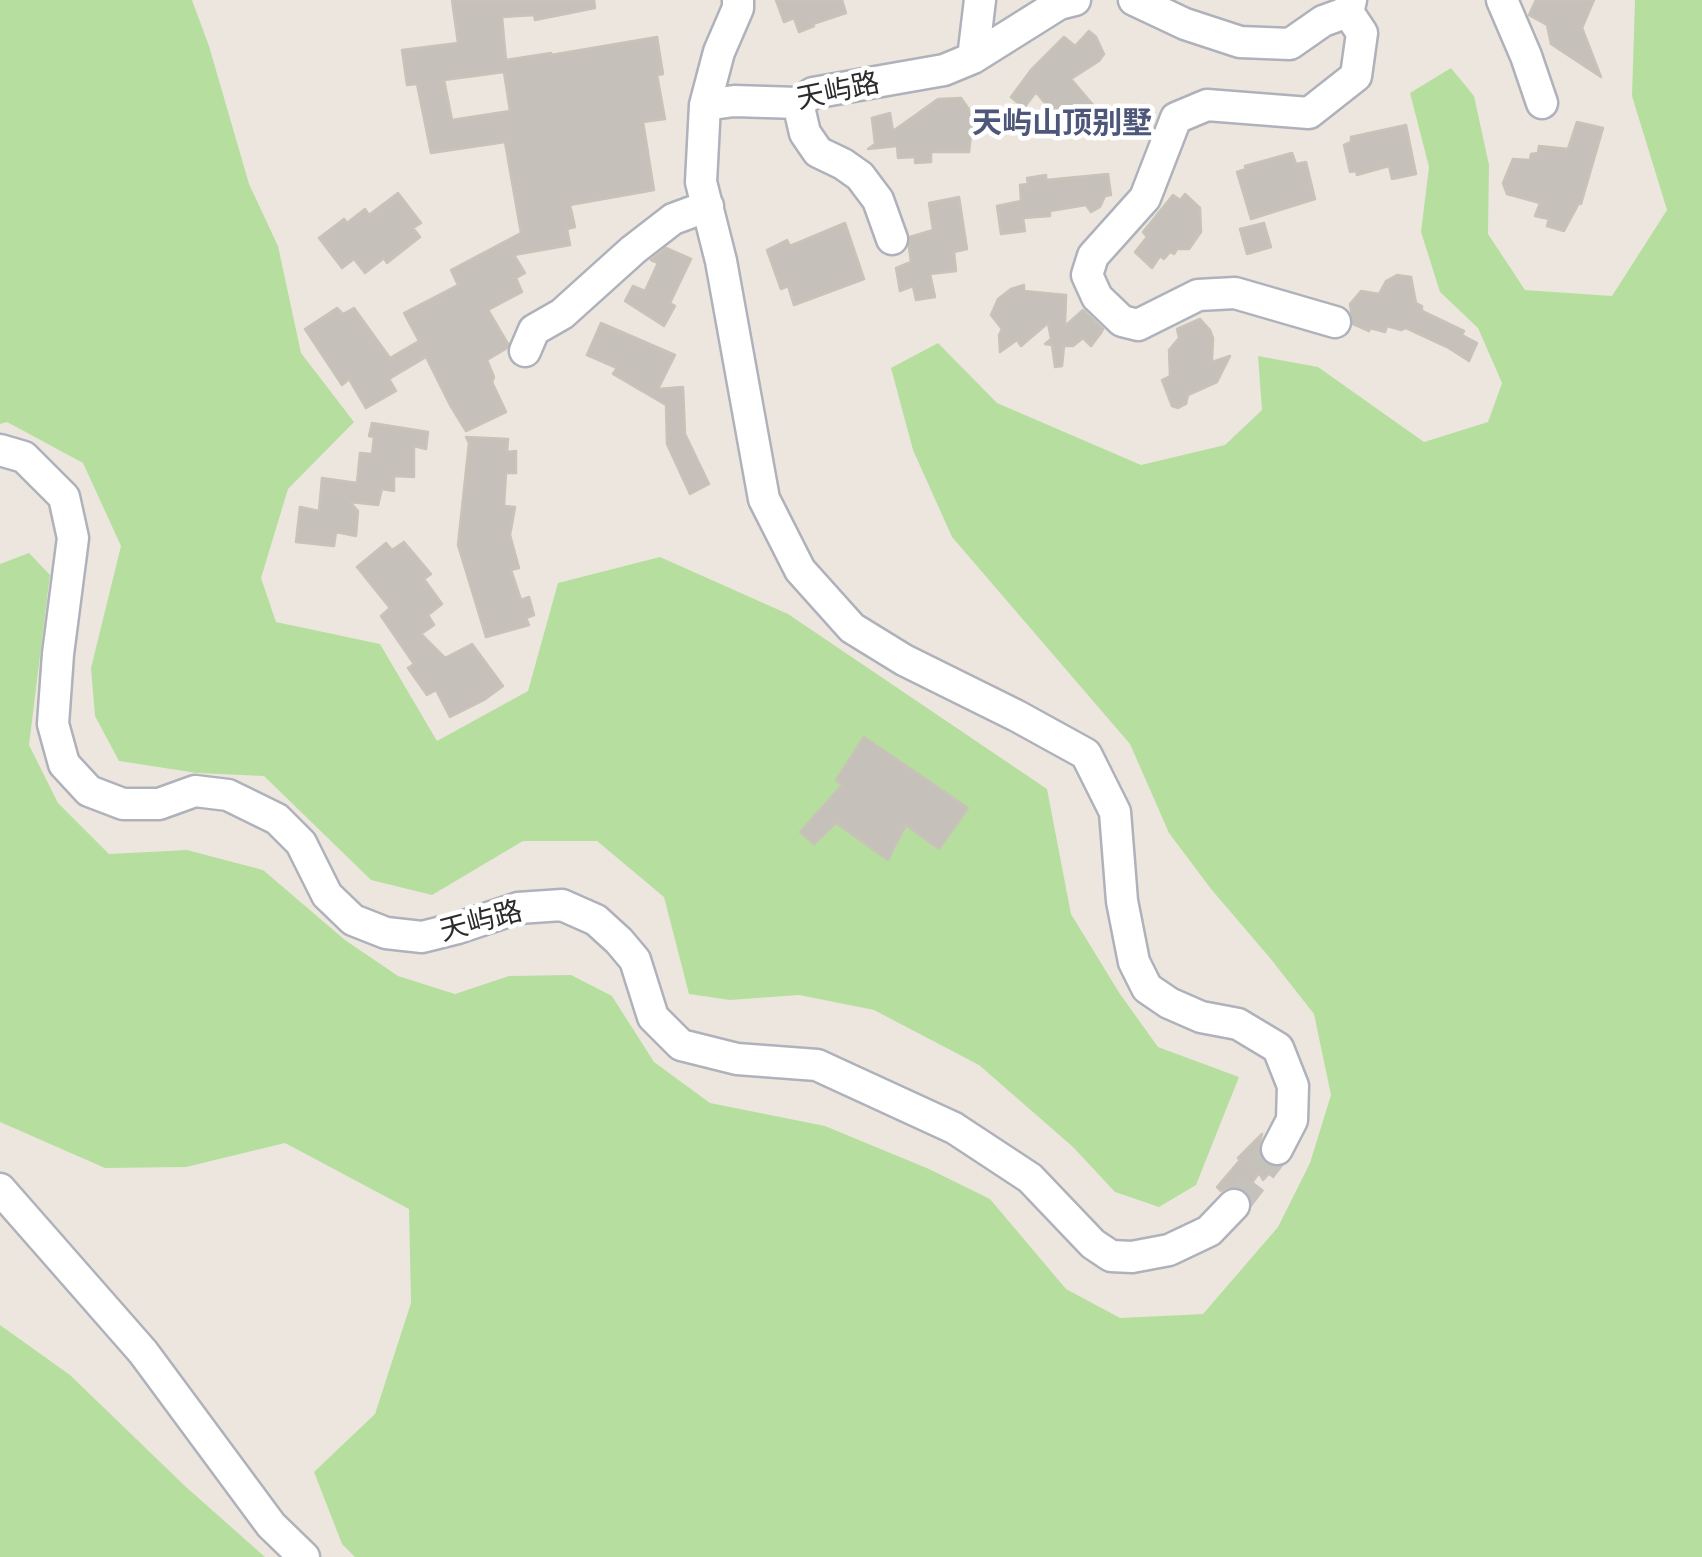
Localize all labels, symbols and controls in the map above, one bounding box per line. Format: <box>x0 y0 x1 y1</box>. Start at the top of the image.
street label: 天屿路 <box>793 66 883 116</box>
district label: 天屿山顶别墅 <box>972 105 1152 141</box>
street label: 天屿路 <box>436 894 526 948</box>

